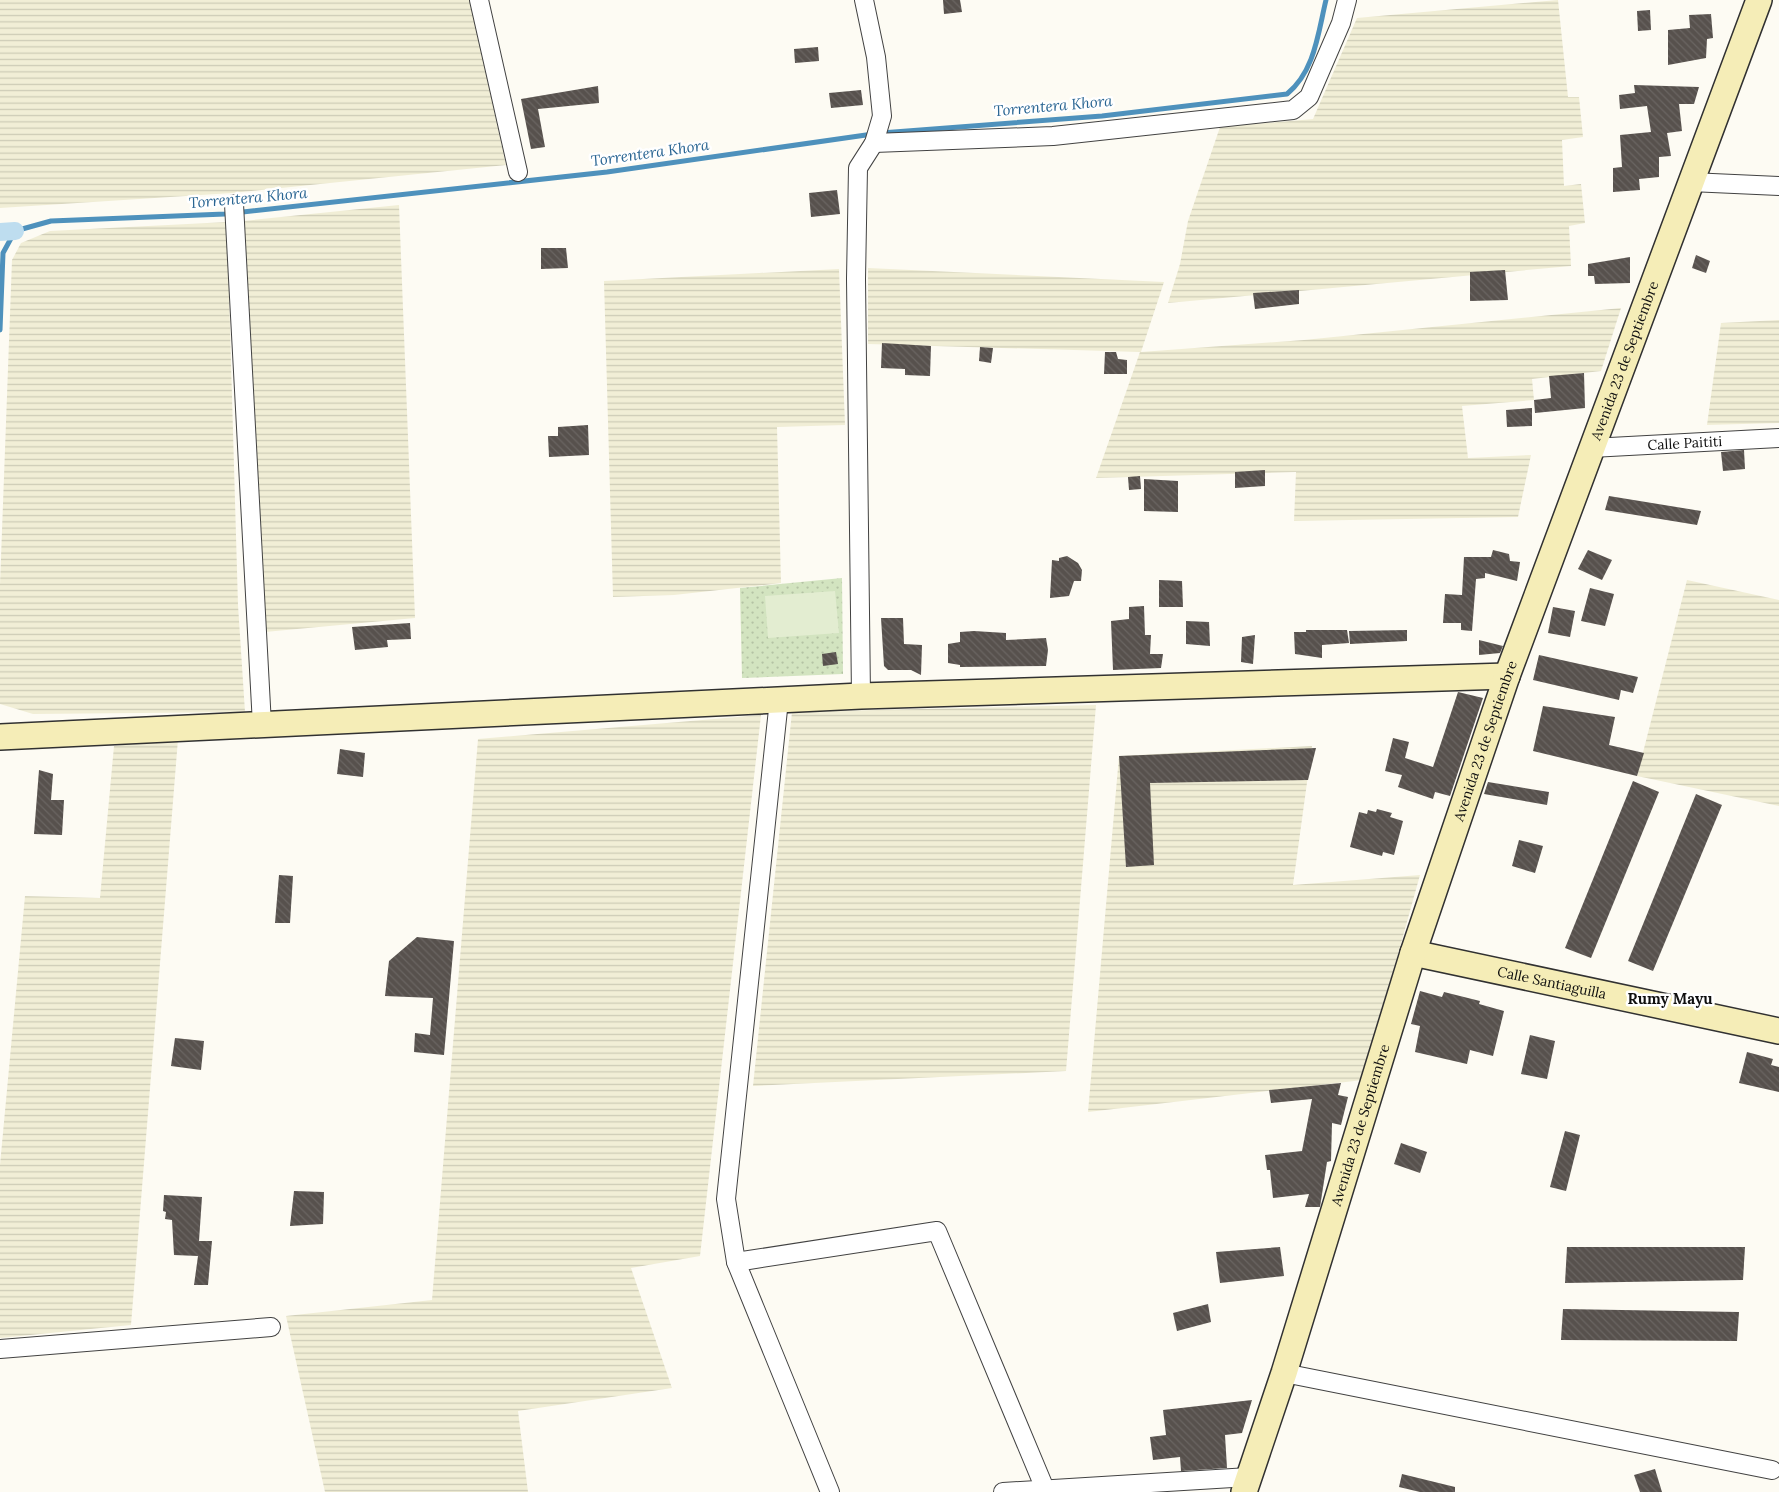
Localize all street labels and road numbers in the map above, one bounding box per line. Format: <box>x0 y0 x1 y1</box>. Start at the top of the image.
street label: Avenida 23 de Septiembre <box>1586 278 1663 444</box>
street label: Calle Paititi <box>1647 432 1723 454</box>
street label: Avenida 23 de Septiembre <box>1449 658 1521 824</box>
street label: Calle Santiaguilla <box>1496 962 1608 1003</box>
street label: Avenida 23 de Septiembre <box>1327 1041 1394 1209</box>

